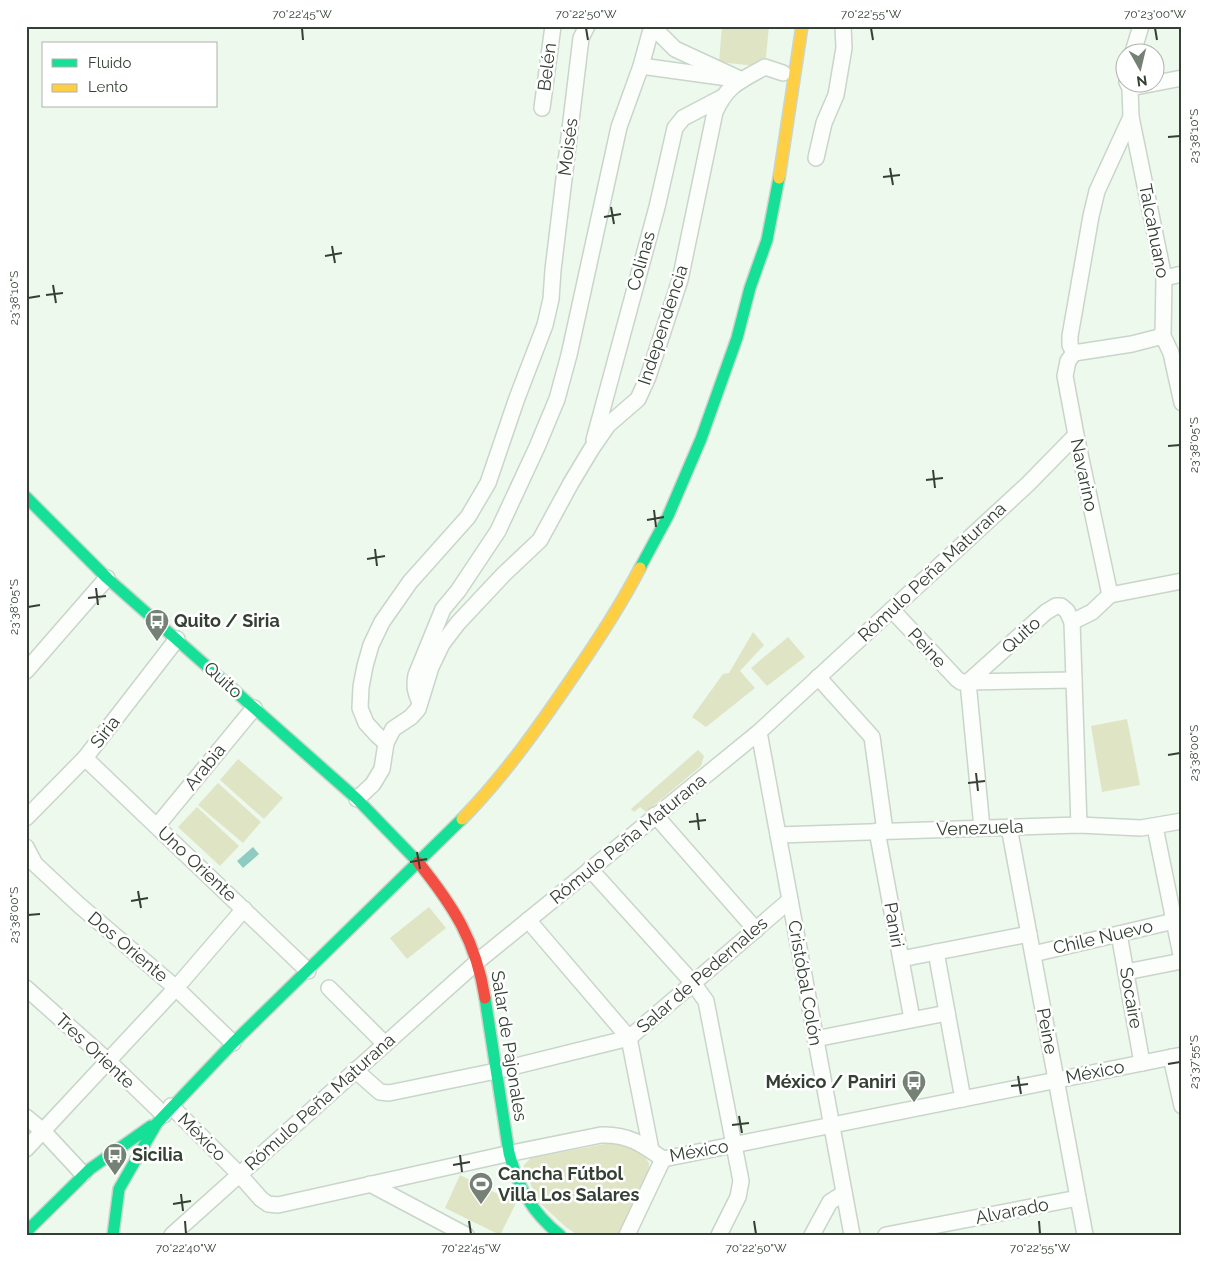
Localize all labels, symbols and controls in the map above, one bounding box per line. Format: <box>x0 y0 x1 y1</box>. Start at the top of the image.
text: 70°22'45"W <box>272 7 332 21</box>
text: 70°22'50"W <box>555 7 617 21</box>
text: 70°22'55"W <box>841 7 902 21</box>
text: 70°23'00"W <box>1124 7 1187 21</box>
legend <box>42 42 218 108</box>
street label: Belén <box>533 42 560 92</box>
north arrow <box>1116 42 1166 92</box>
text: Fluido <box>88 54 131 72</box>
text: N <box>1135 72 1148 90</box>
text: Lento <box>88 78 128 96</box>
text: 23°38'10"S <box>1187 109 1201 163</box>
street label: Moisés <box>554 116 582 177</box>
street label: Talcahuano <box>1135 182 1174 280</box>
street label: Colinas <box>622 228 659 293</box>
street label: Independencia <box>633 262 692 387</box>
text: 23°38'10"S <box>7 271 21 325</box>
text: 23°38'05"S <box>1187 417 1201 473</box>
street label: Navarino <box>1067 437 1103 514</box>
street label: Rómulo Peña Maturana <box>853 498 1010 646</box>
text: 23°38'05"S <box>7 579 21 635</box>
bus stop icon: Quito / Siria <box>144 608 170 642</box>
place label: Quito / Siria <box>174 610 280 631</box>
street label: Quito <box>997 612 1045 657</box>
street label: Peine <box>904 623 951 672</box>
street label: Quito <box>200 657 247 703</box>
street label: Siria <box>86 711 124 752</box>
text: 23°38'00"S <box>1187 725 1201 781</box>
street label: Arabia <box>180 739 229 794</box>
street label: Rómulo Peña Maturana <box>545 769 710 908</box>
street label: Venezuela <box>936 815 1024 840</box>
street label: Uno Oriente <box>153 822 242 906</box>
text: 23°38'00"S <box>7 887 21 943</box>
street label: Paniri <box>880 901 909 949</box>
street label: Dos Oriente <box>84 907 173 986</box>
street label: Salar de Pedernales <box>632 912 772 1037</box>
street label: Chile Nuevo <box>1051 915 1155 958</box>
street label: Cristóbal Colón <box>784 919 827 1047</box>
street label: Socaire <box>1116 966 1147 1031</box>
street label: Salar de Pajonales <box>487 969 532 1123</box>
street label: Peine <box>1033 1006 1062 1056</box>
street label: Tres Oriente <box>51 1009 140 1093</box>
street label: Rómulo Peña Maturana <box>240 1029 399 1175</box>
text: 23°37'55"S <box>1187 1035 1201 1089</box>
street label: México <box>1064 1055 1126 1087</box>
bus stop icon: México / Paniri <box>901 1069 927 1103</box>
place label: México / Paniri <box>765 1071 896 1092</box>
street label: México <box>174 1108 231 1165</box>
street label: México <box>668 1135 730 1166</box>
bus stop icon: Sicilia <box>102 1142 128 1176</box>
place label: Sicilia <box>132 1144 183 1165</box>
place label: Cancha Fútbol Villa Los Salares <box>498 1163 639 1205</box>
sports icon: Cancha Fútbol Villa Los Salares <box>468 1171 494 1205</box>
street label: Alvarado <box>974 1193 1050 1228</box>
text: 70°22'40"W <box>156 1241 217 1255</box>
text: 70°22'45"W <box>441 1241 501 1255</box>
text: 70°22'50"W <box>725 1241 787 1255</box>
text: 70°22'55"W <box>1010 1241 1071 1255</box>

